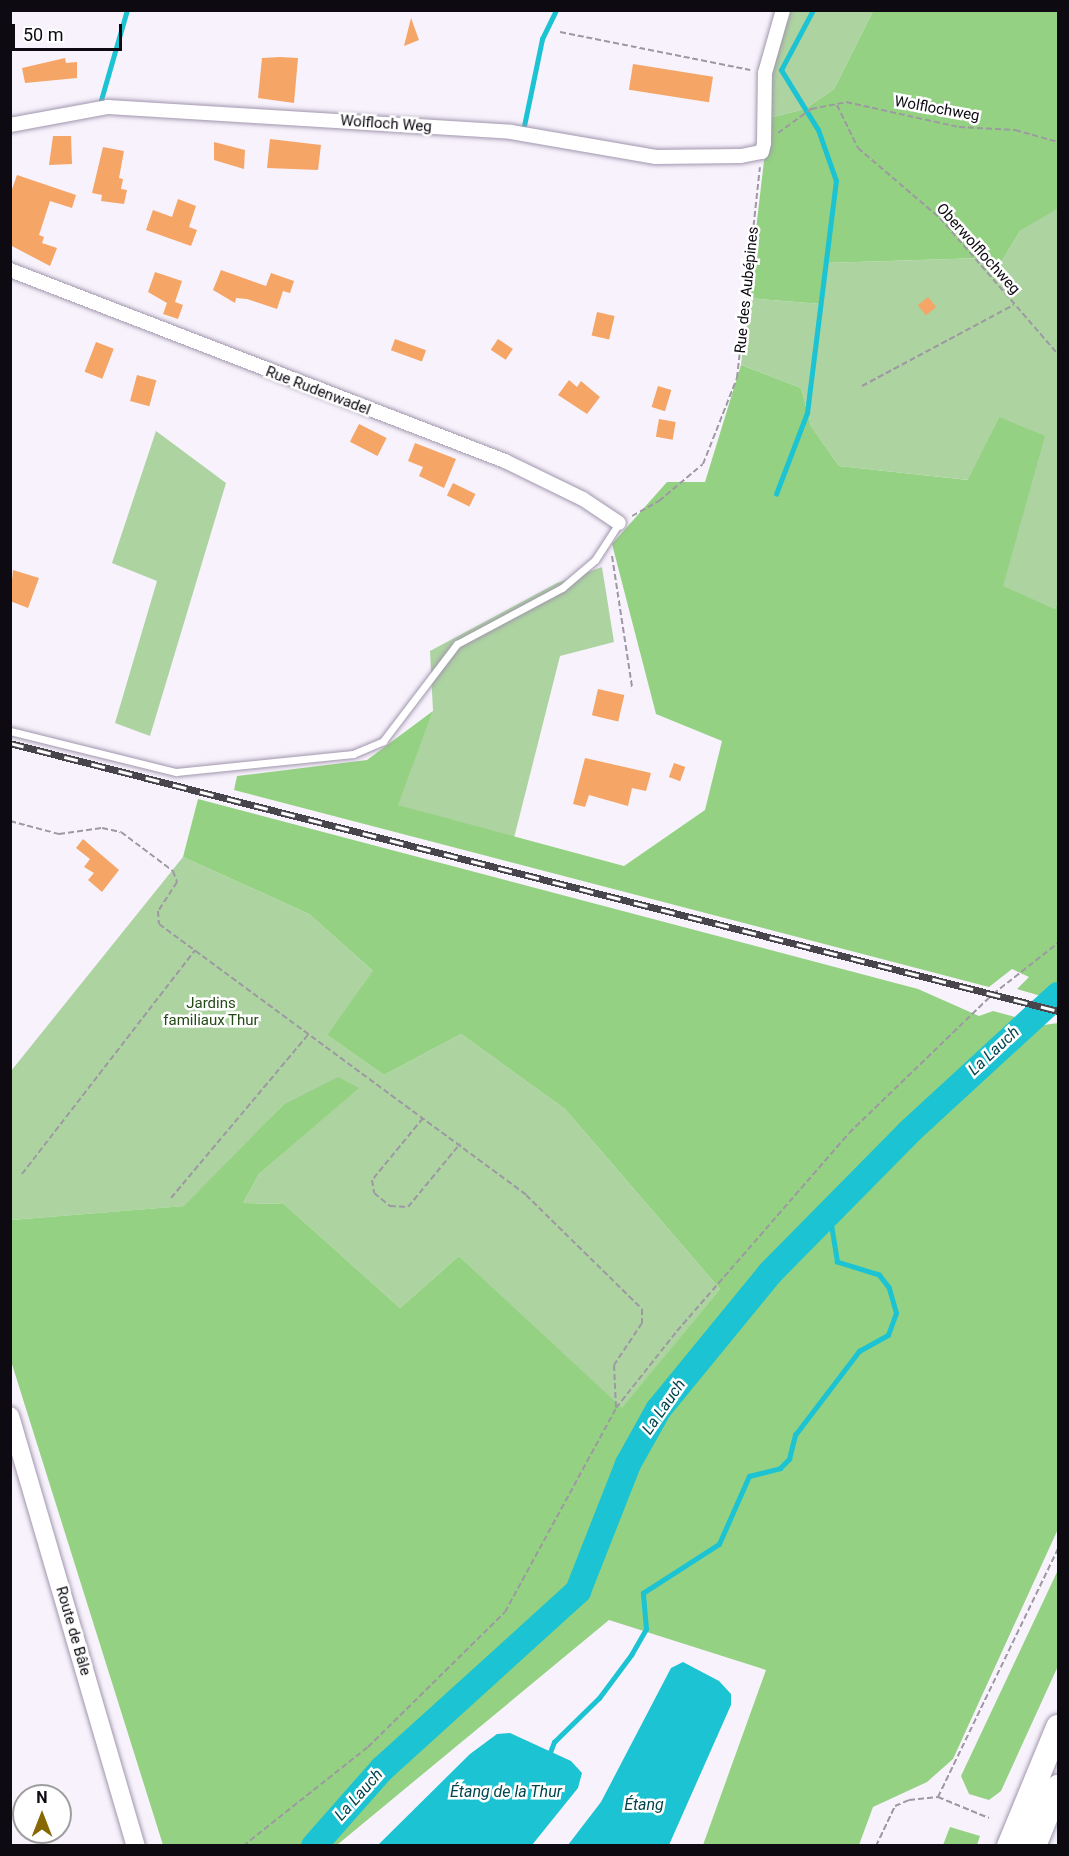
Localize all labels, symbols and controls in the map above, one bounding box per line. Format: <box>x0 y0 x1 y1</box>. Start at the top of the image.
scale bar <box>15 12 124 50</box>
text: 50 m <box>23 24 63 45</box>
street label: Wolflochweg <box>893 93 981 125</box>
street label: Wolfloch Weg <box>340 112 432 136</box>
street label: Oberwolflochweg <box>932 200 1024 298</box>
street label: Rue des Aubépines <box>731 226 763 354</box>
street label: Rue Rudenwadel <box>263 363 373 419</box>
park label: Jardins familiaux Thur <box>163 994 259 1029</box>
water label: La Lauch <box>965 1023 1023 1079</box>
water label: La Lauch <box>638 1376 690 1438</box>
street label: Route de Bâle <box>52 1584 94 1678</box>
water label: La Lauch <box>331 1765 387 1825</box>
water label: Étang de la Thur <box>450 1782 562 1802</box>
north arrow <box>12 1784 72 1844</box>
text: N <box>36 1788 48 1807</box>
water label: Étang <box>624 1795 664 1815</box>

